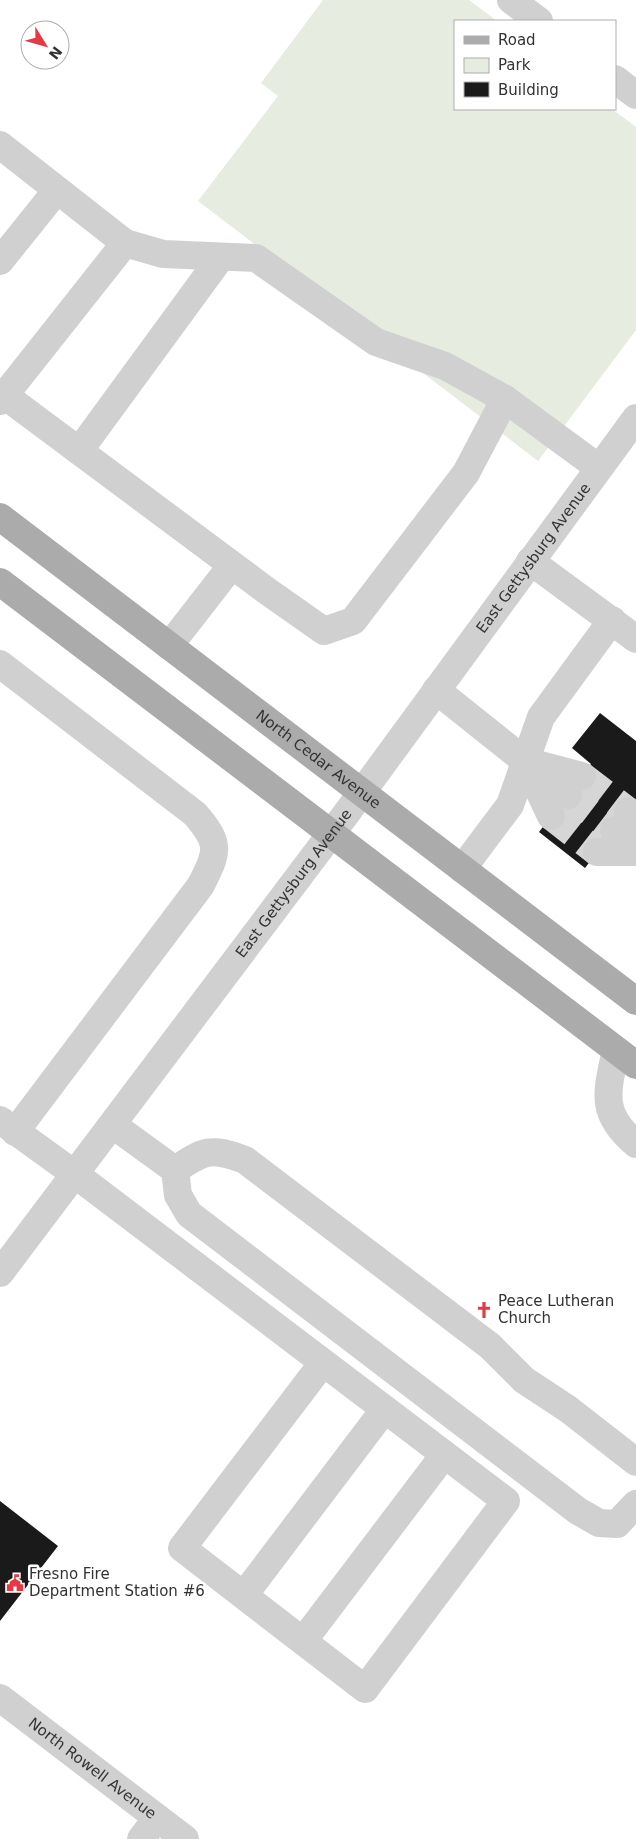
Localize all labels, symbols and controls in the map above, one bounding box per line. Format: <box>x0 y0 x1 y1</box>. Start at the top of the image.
north arrow <box>20 20 70 70</box>
legend <box>454 20 616 110</box>
text: Road <box>498 31 536 49</box>
text: N <box>45 43 65 62</box>
text: Park <box>498 56 531 74</box>
text: Building <box>498 81 559 99</box>
street label: East Gettysburg Avenue <box>473 480 594 637</box>
street label: North Cedar Avenue <box>252 706 384 812</box>
street label: East Gettysburg Avenue <box>232 805 356 961</box>
place label: Peace Lutheran Church <box>498 1292 614 1327</box>
church icon: Peace Lutheran Church <box>474 1300 494 1320</box>
place label: Fresno Fire Department Station #6 <box>29 1565 205 1600</box>
public building icon: Fresno Fire Department Station #6 <box>5 1573 25 1593</box>
street label: North Rowell Avenue <box>25 1714 160 1823</box>

